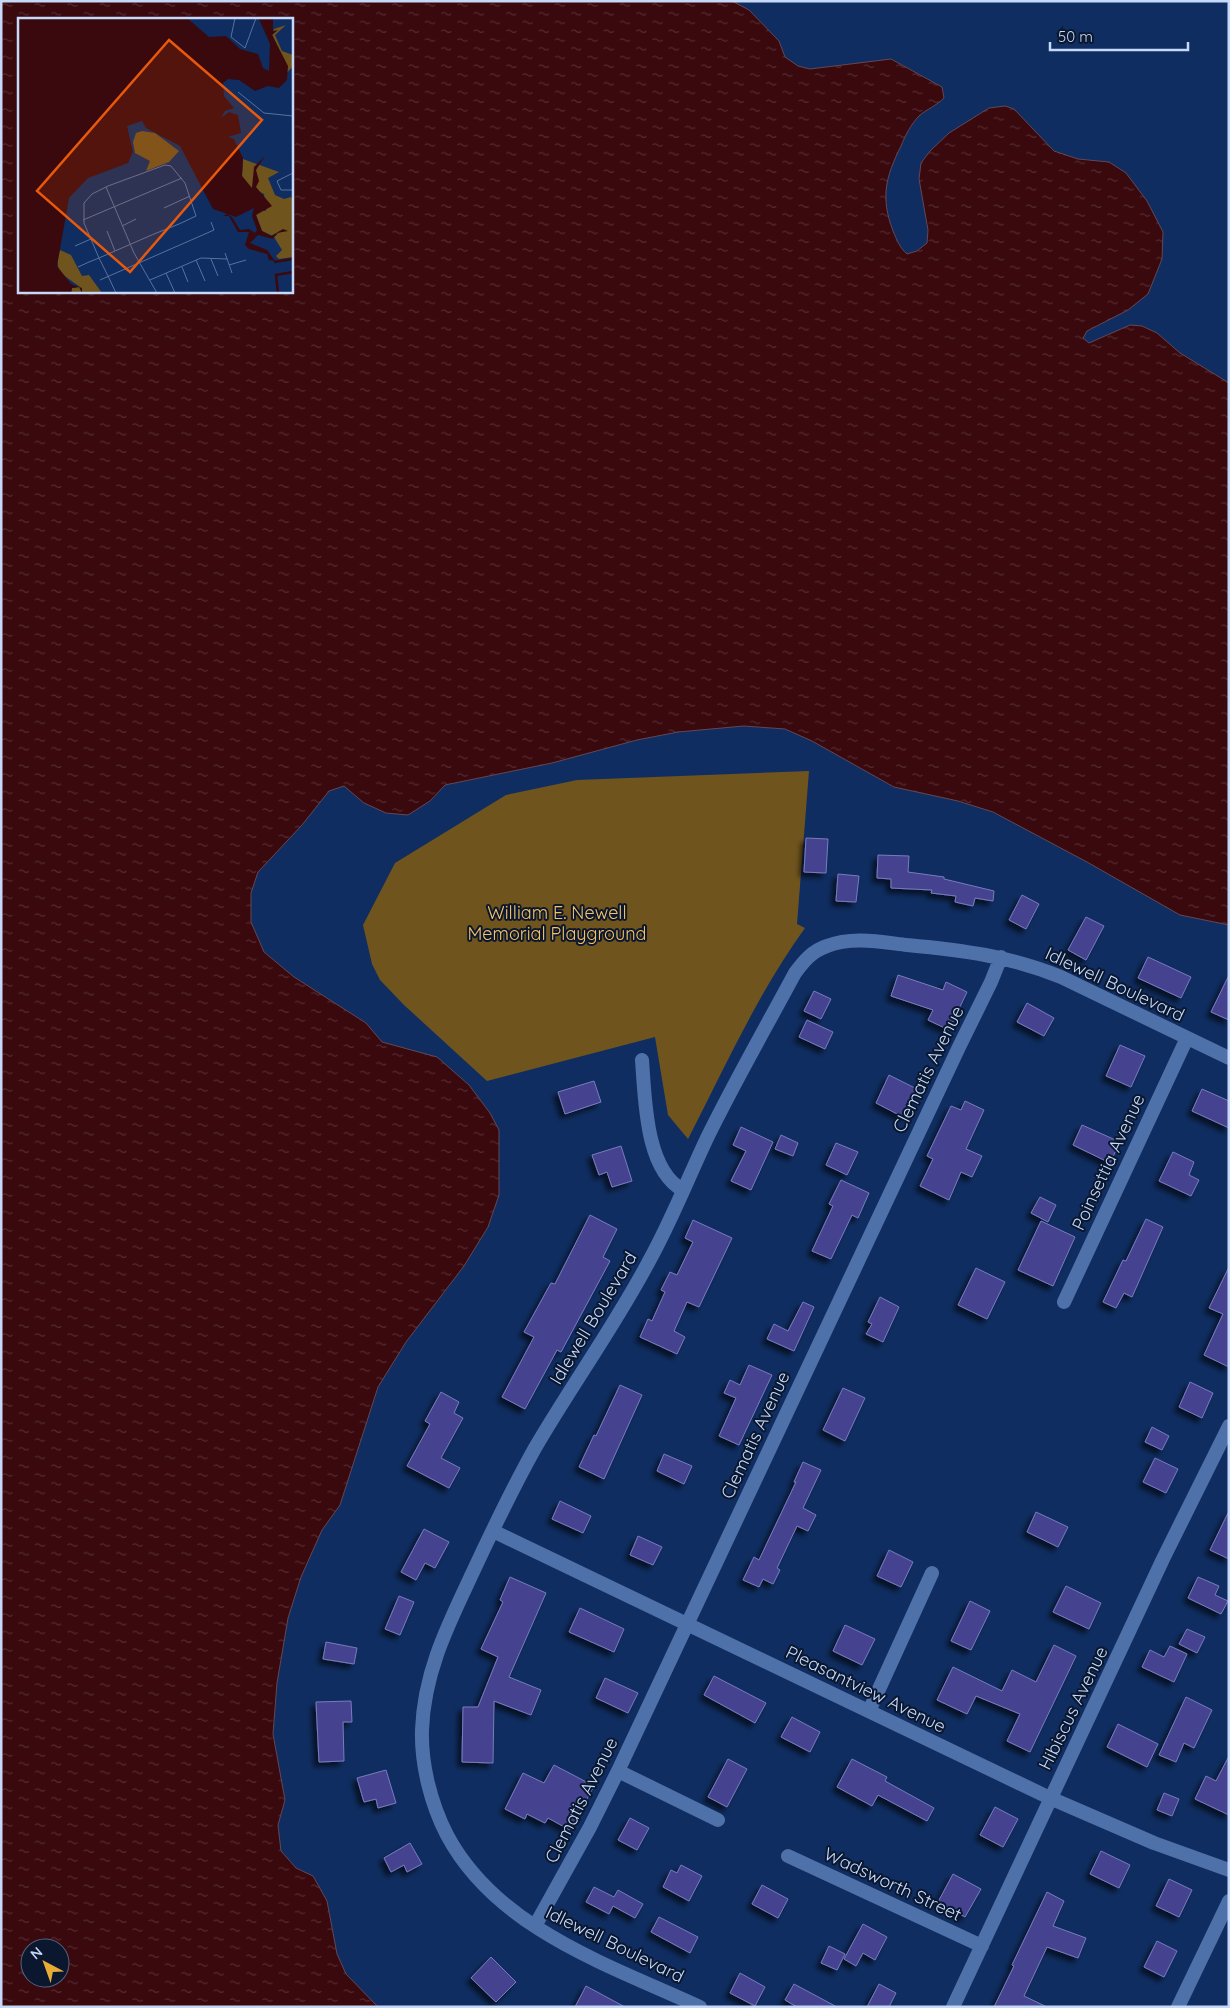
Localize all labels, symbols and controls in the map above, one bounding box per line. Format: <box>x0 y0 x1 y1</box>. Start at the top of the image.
inset map <box>18 18 292 292</box>
scale bar <box>1050 20 1188 52</box>
text: 50 m <box>1058 27 1093 46</box>
park label: William E. Newell Memorial Playground <box>467 901 647 945</box>
street label: Idlewell Boulevard <box>1042 942 1188 1026</box>
street label: Clematis Avenue <box>887 1002 969 1136</box>
street label: Poinsettia Avenue <box>1066 1090 1150 1234</box>
street label: Idlewell Boulevard <box>544 1247 642 1389</box>
street label: Clematis Avenue <box>715 1368 795 1502</box>
street label: Pleasantview Avenue <box>782 1640 950 1738</box>
street label: Hibiscus Avenue <box>1033 1643 1113 1773</box>
street label: Clematis Avenue <box>539 1733 623 1867</box>
street label: Wadsworth Street <box>820 1842 966 1926</box>
street label: Idlewell Boulevard <box>542 1901 688 1987</box>
north arrow <box>20 1938 70 1988</box>
text: N <box>27 1943 46 1963</box>

